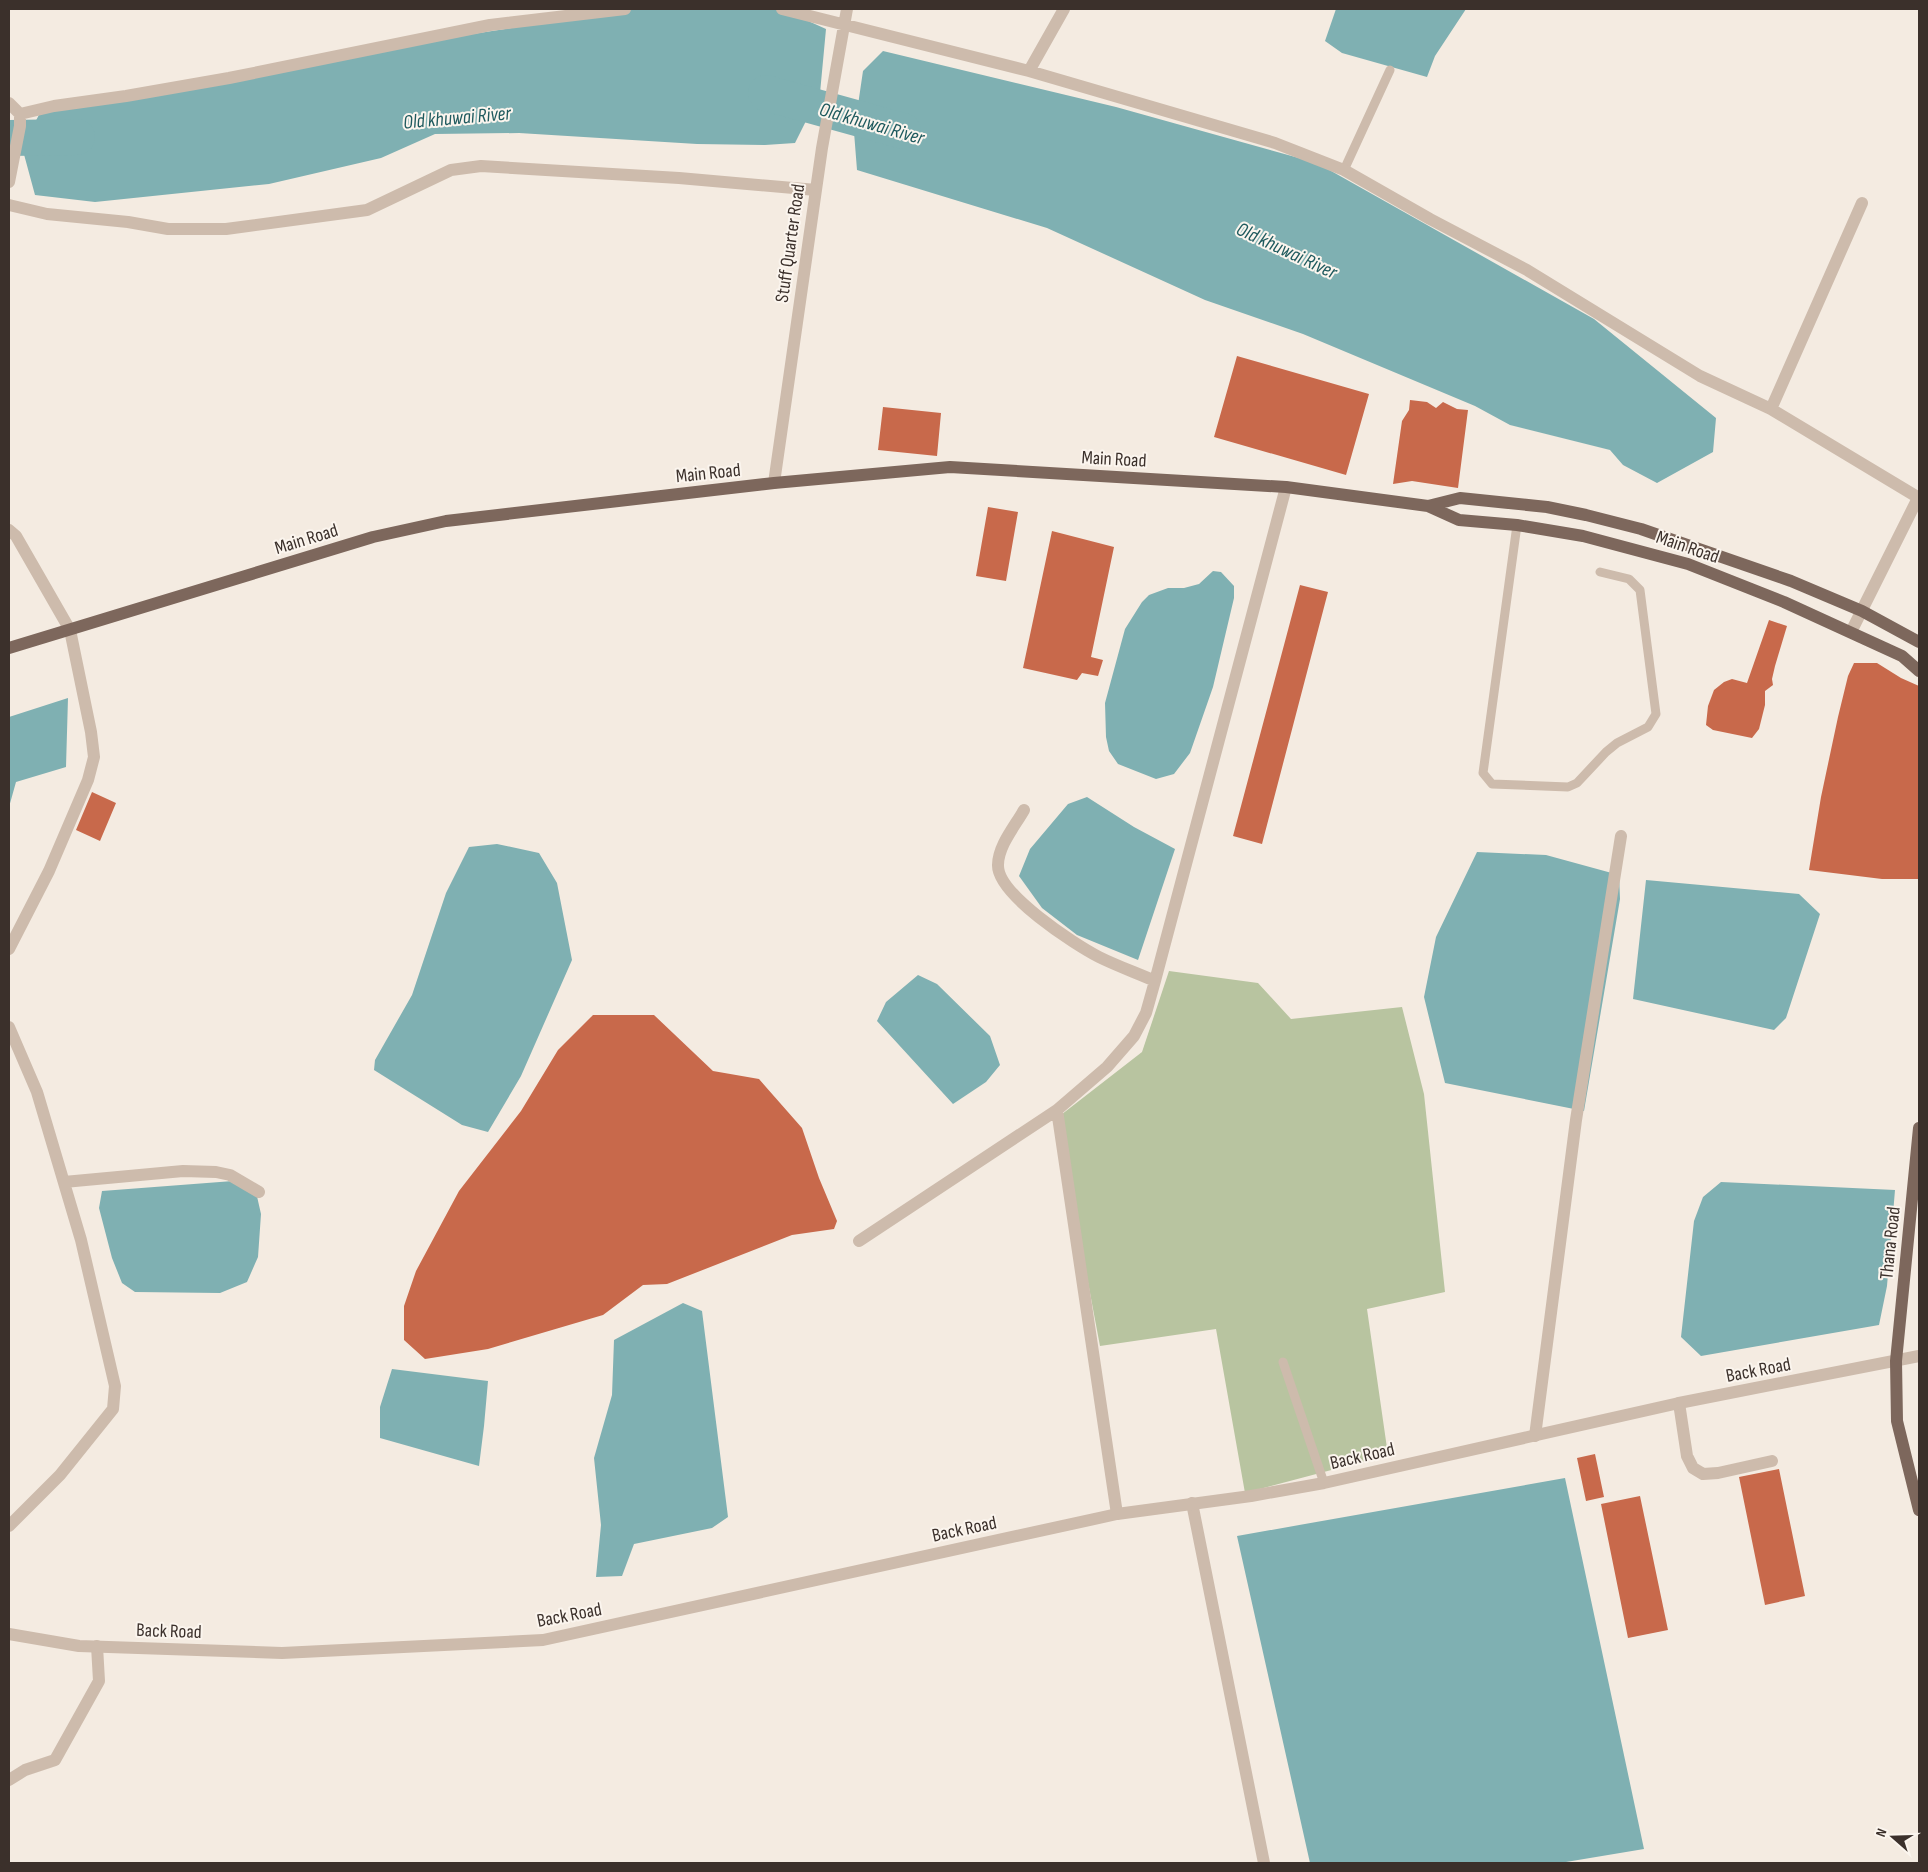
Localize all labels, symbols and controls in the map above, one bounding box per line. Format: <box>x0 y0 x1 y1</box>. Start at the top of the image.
water label: Old khuwai River <box>816 98 928 151</box>
water label: Old khuwai River <box>402 101 513 135</box>
street label: Stuff Quarter Road <box>771 182 810 304</box>
water label: Old khuwai River <box>1233 217 1342 285</box>
street label: Main Road <box>1081 446 1147 473</box>
street label: Main Road <box>675 459 742 488</box>
street label: Main Road <box>272 519 341 560</box>
street label: Main Road <box>1653 526 1722 569</box>
street label: Thana Road <box>1875 1206 1906 1281</box>
street label: Back Road <box>1724 1353 1793 1388</box>
street label: Back Road <box>1328 1438 1397 1475</box>
street label: Back Road <box>930 1511 999 1548</box>
street label: Back Road <box>535 1598 604 1633</box>
street label: Back Road <box>136 1619 202 1644</box>
north arrow <box>1868 1812 1918 1862</box>
text: N <box>1872 1826 1891 1839</box>

